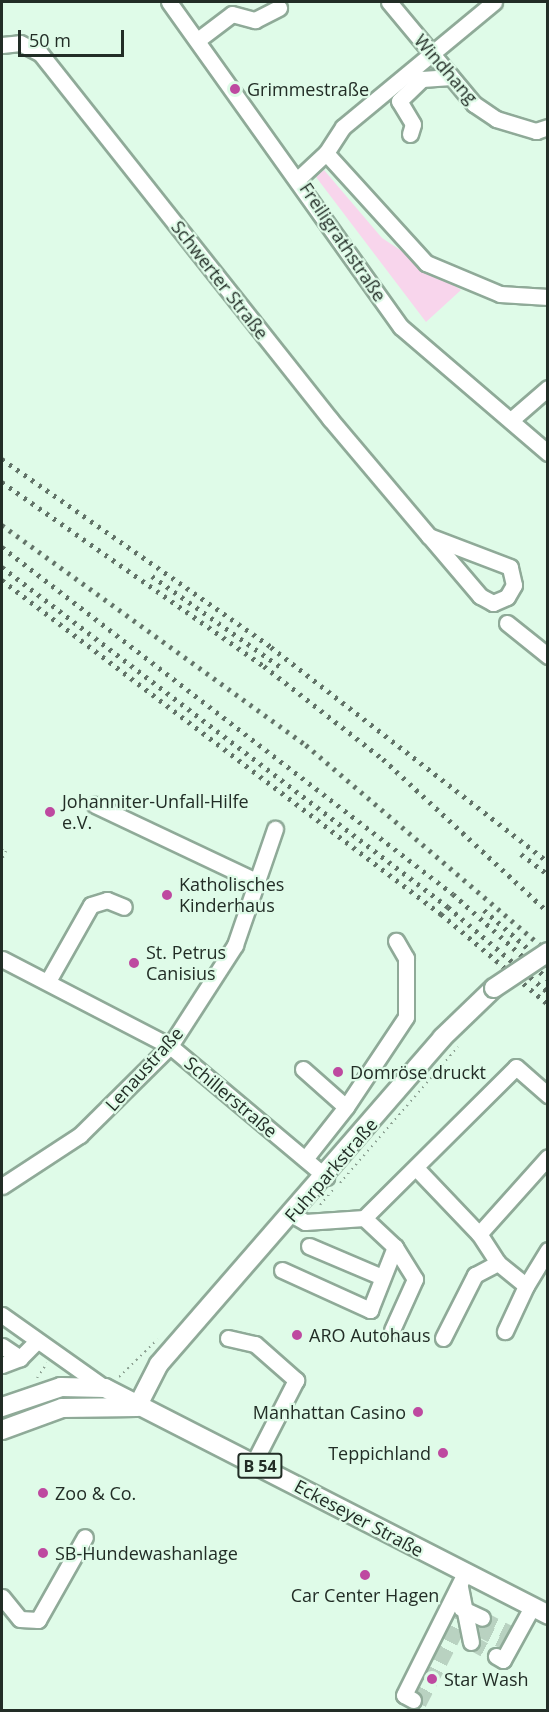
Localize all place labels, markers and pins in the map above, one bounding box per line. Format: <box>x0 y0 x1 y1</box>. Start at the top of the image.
place label: Grimmestraße <box>247 78 369 100</box>
marker: Grimmestraße <box>228 82 242 96</box>
place label: Johanniter-Unfall-Hilfe e.V. <box>62 791 249 834</box>
marker: Johanniter-Unfall-Hilfe e.V. <box>43 805 57 819</box>
place label: Katholisches Kinderhaus <box>179 874 284 916</box>
marker: Katholisches Kinderhaus <box>160 888 174 902</box>
place label: St. Petrus Canisius <box>146 942 226 984</box>
marker: St. Petrus Canisius <box>127 956 141 970</box>
place label: Domröse druckt <box>350 1061 486 1083</box>
marker: Domröse druckt <box>331 1065 345 1079</box>
place label: ARO Autohaus <box>309 1324 430 1346</box>
marker: ARO Autohaus <box>290 1328 304 1342</box>
place label: Manhattan Casino <box>253 1401 406 1423</box>
marker: Manhattan Casino <box>411 1405 425 1419</box>
place label: Teppichland <box>328 1442 431 1464</box>
marker: Teppichland <box>436 1446 450 1460</box>
place label: Zoo & Co. <box>55 1482 136 1504</box>
marker: Zoo & Co. <box>36 1486 50 1500</box>
place label: SB-Hundewashanlage <box>55 1542 238 1564</box>
marker: SB-Hundewashanlage <box>36 1546 50 1560</box>
marker: Car Center Hagen <box>358 1568 372 1582</box>
place label: Car Center Hagen <box>291 1584 439 1606</box>
place label: Star Wash <box>444 1668 529 1690</box>
marker: Star Wash <box>425 1672 439 1686</box>

